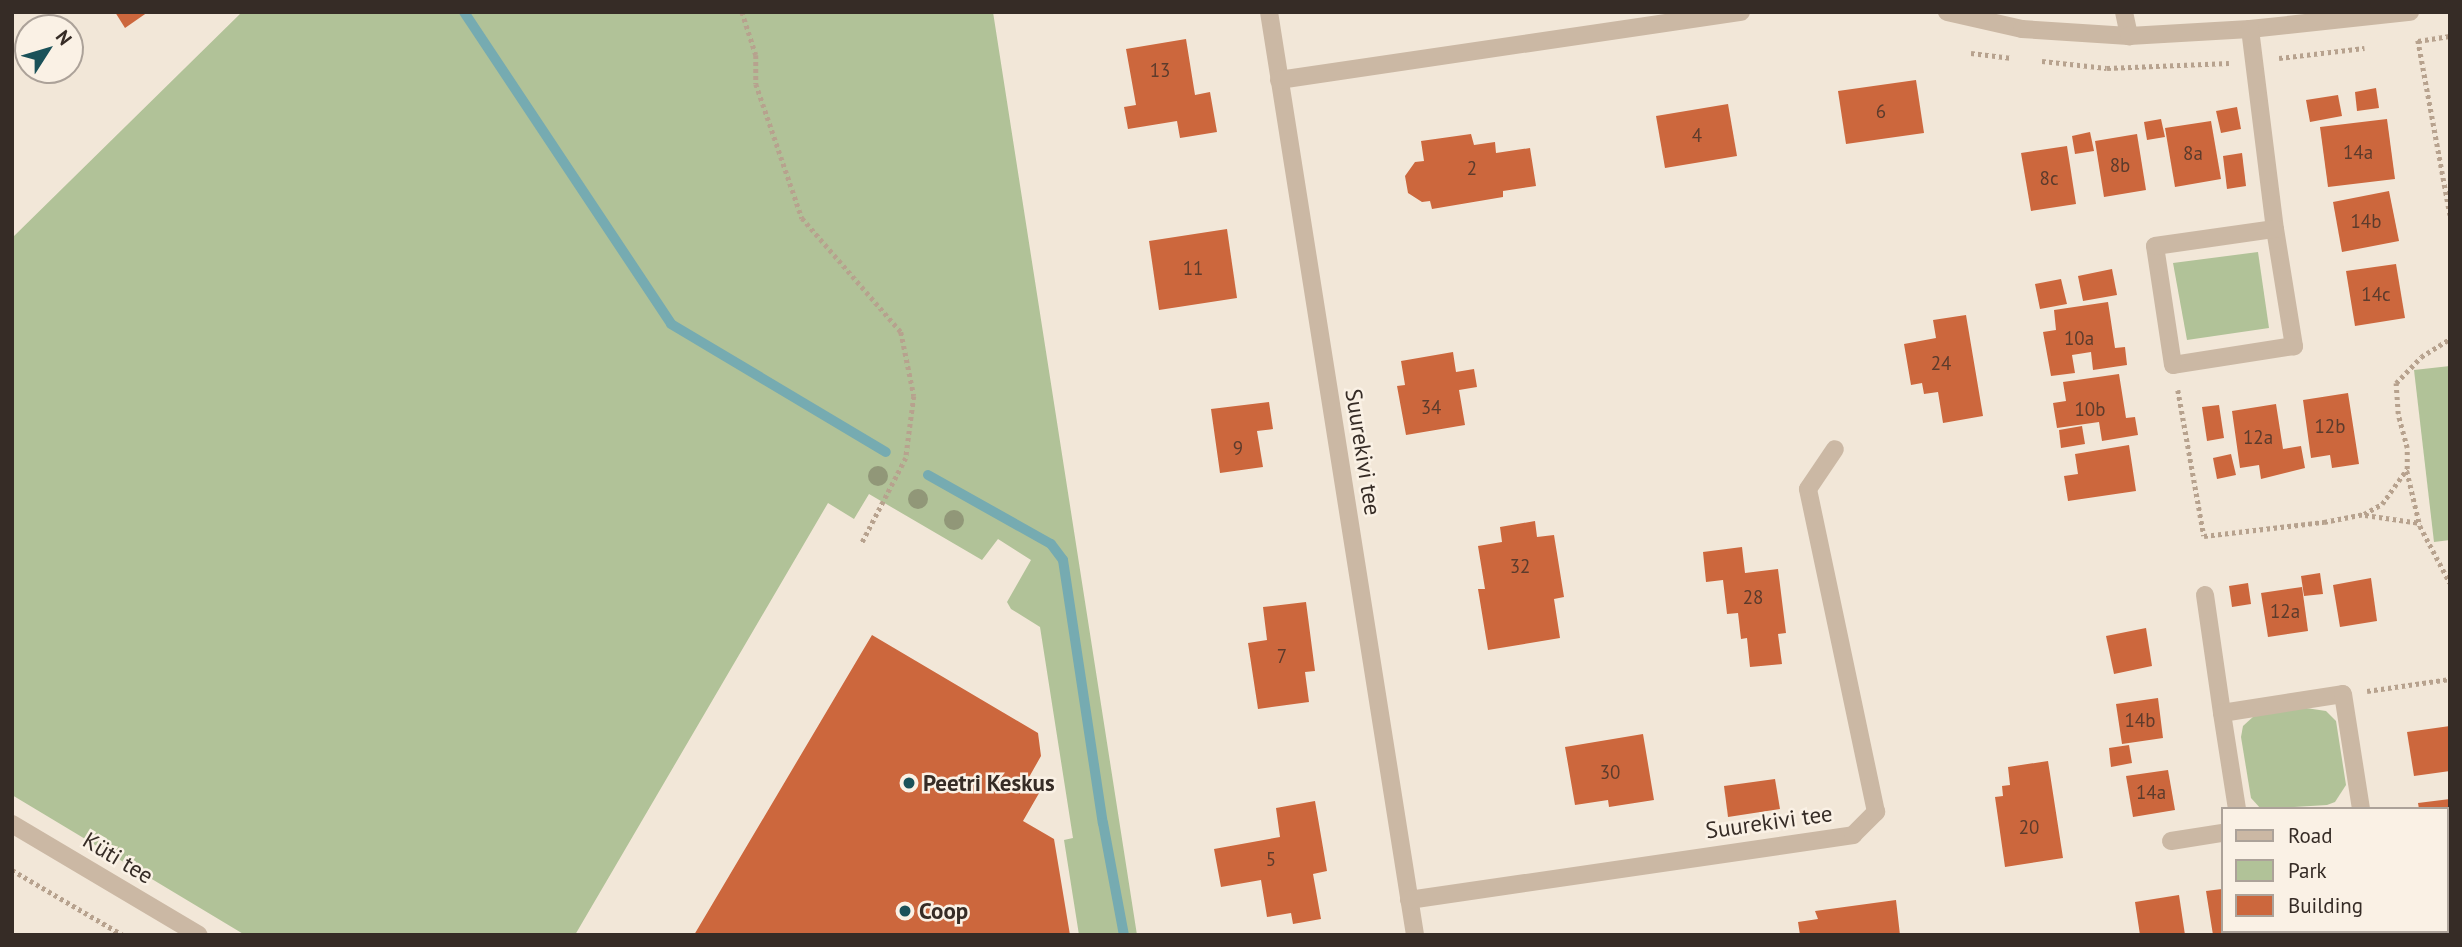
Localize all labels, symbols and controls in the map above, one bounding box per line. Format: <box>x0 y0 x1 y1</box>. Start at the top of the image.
north arrow <box>14 14 84 84</box>
text: N <box>51 25 78 50</box>
house number: 13 <box>1150 60 1170 82</box>
house number: 6 <box>1876 101 1886 123</box>
house number: 4 <box>1692 125 1702 147</box>
house number: 14a <box>2343 142 2373 164</box>
house number: 8a <box>2183 143 2203 165</box>
house number: 8b <box>2110 155 2130 177</box>
house number: 2 <box>1467 158 1477 180</box>
house number: 8c <box>2040 168 2058 190</box>
house number: 14b <box>2351 211 2381 233</box>
house number: 11 <box>1183 258 1203 280</box>
house number: 14c <box>2361 284 2391 306</box>
house number: 10a <box>2064 328 2094 350</box>
house number: 24 <box>1931 353 1951 375</box>
street label: Suurekivi tee <box>1339 387 1387 517</box>
house number: 34 <box>1421 397 1441 419</box>
house number: 10b <box>2075 399 2105 421</box>
house number: 12b <box>2315 416 2345 438</box>
house number: 12a <box>2243 427 2273 449</box>
house number: 9 <box>1233 438 1243 460</box>
house number: 32 <box>1510 556 1530 578</box>
house number: 28 <box>1743 587 1763 609</box>
house number: 12a <box>2270 601 2300 623</box>
house number: 7 <box>1277 646 1287 668</box>
house number: 14b <box>2125 710 2155 732</box>
house number: 30 <box>1600 762 1620 784</box>
place label: Peetri Keskus <box>923 769 1055 797</box>
marker: Peetri Keskus <box>901 775 917 791</box>
house number: 14a <box>2136 782 2166 804</box>
street label: Suurekivi tee <box>1704 799 1834 845</box>
legend <box>2220 807 2448 933</box>
house number: 20 <box>2019 817 2039 839</box>
text: Road <box>2288 822 2332 849</box>
street label: Küti tee <box>78 826 158 890</box>
house number: 5 <box>1266 849 1276 871</box>
text: Park <box>2288 857 2327 884</box>
text: Building <box>2288 892 2363 919</box>
place label: Coop <box>919 897 968 925</box>
marker: Coop <box>897 903 913 919</box>

